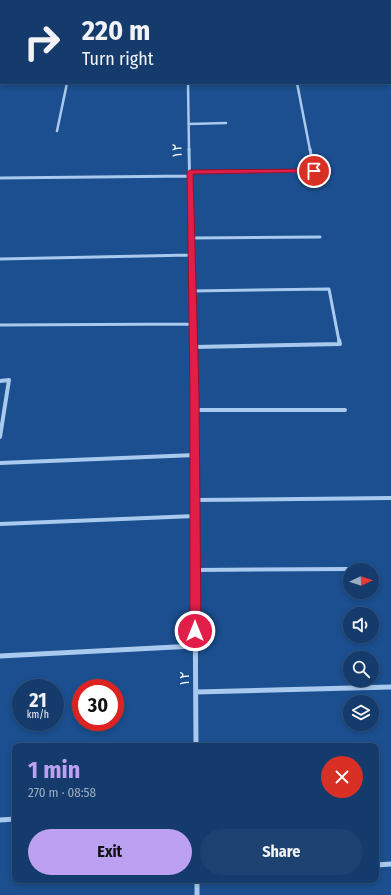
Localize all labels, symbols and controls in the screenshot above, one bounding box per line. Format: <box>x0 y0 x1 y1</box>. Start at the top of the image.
text: 220 m <box>82 14 150 47</box>
icon: right <box>16 16 68 68</box>
text: Turn right <box>82 48 154 70</box>
street label: ۱۲ <box>168 143 186 159</box>
pin <box>297 154 331 188</box>
icon: arrive <box>303 160 325 182</box>
north arrow <box>343 563 379 599</box>
map controls <box>343 563 379 731</box>
button: sound <box>343 607 379 643</box>
position arrow <box>174 610 216 652</box>
button: search <box>343 651 379 687</box>
street label: ۱۲ <box>176 671 193 687</box>
speed limit sign: 30 <box>72 679 124 731</box>
text: 21 <box>29 688 47 712</box>
button: layers <box>343 695 379 731</box>
text: km/h <box>27 709 49 721</box>
text: 1 min <box>28 756 80 784</box>
button: close <box>321 756 363 798</box>
text: 270 m · 08:58 <box>28 785 96 800</box>
button: Exit <box>28 829 192 875</box>
button: Share <box>200 829 363 875</box>

